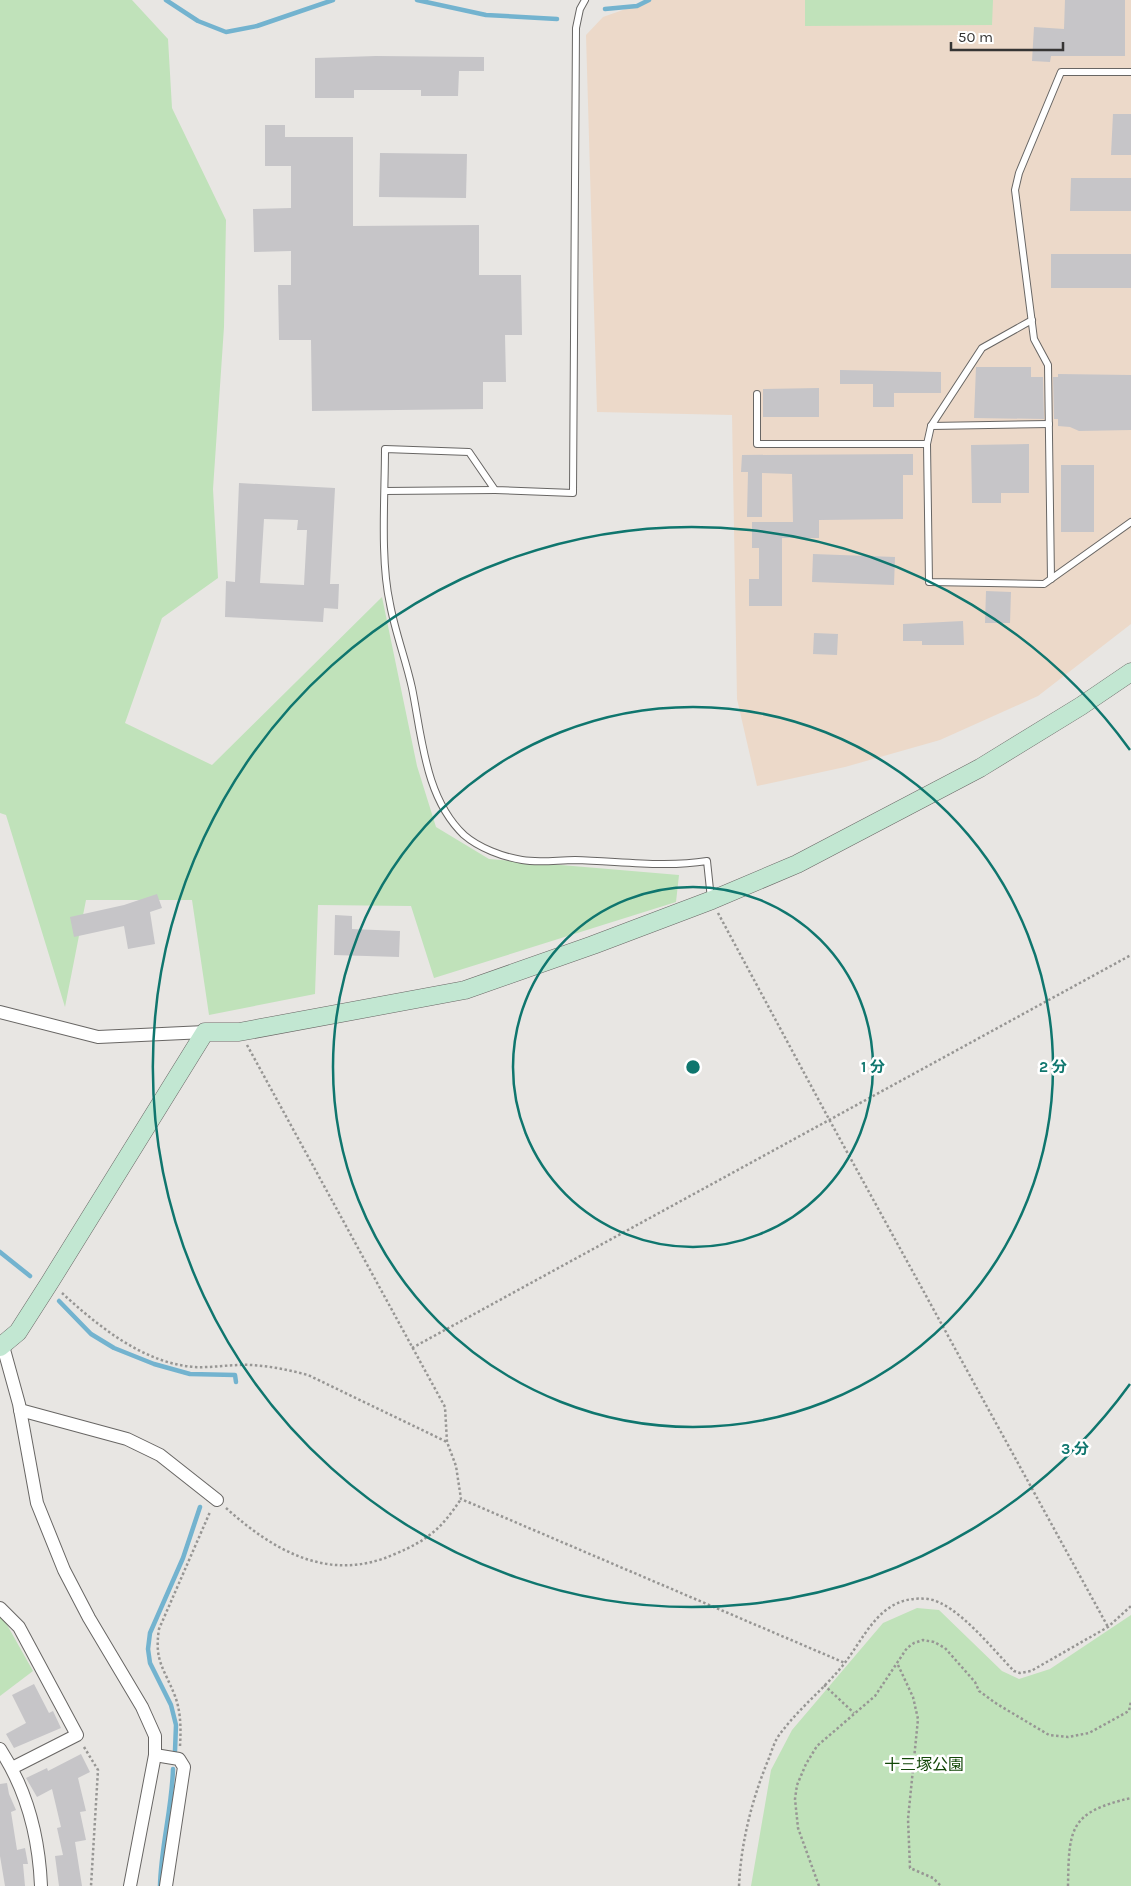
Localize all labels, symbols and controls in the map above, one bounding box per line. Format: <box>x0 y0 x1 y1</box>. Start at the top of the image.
scale bar <box>951 20 1064 52</box>
text: 50 m <box>958 28 993 46</box>
centre of rings <box>684 1058 702 1076</box>
text: 1 分 <box>861 1058 885 1076</box>
text: 2 分 <box>1039 1058 1067 1076</box>
text: 3 分 <box>1061 1440 1089 1458</box>
park label: 十三塚公園 <box>884 1755 964 1774</box>

